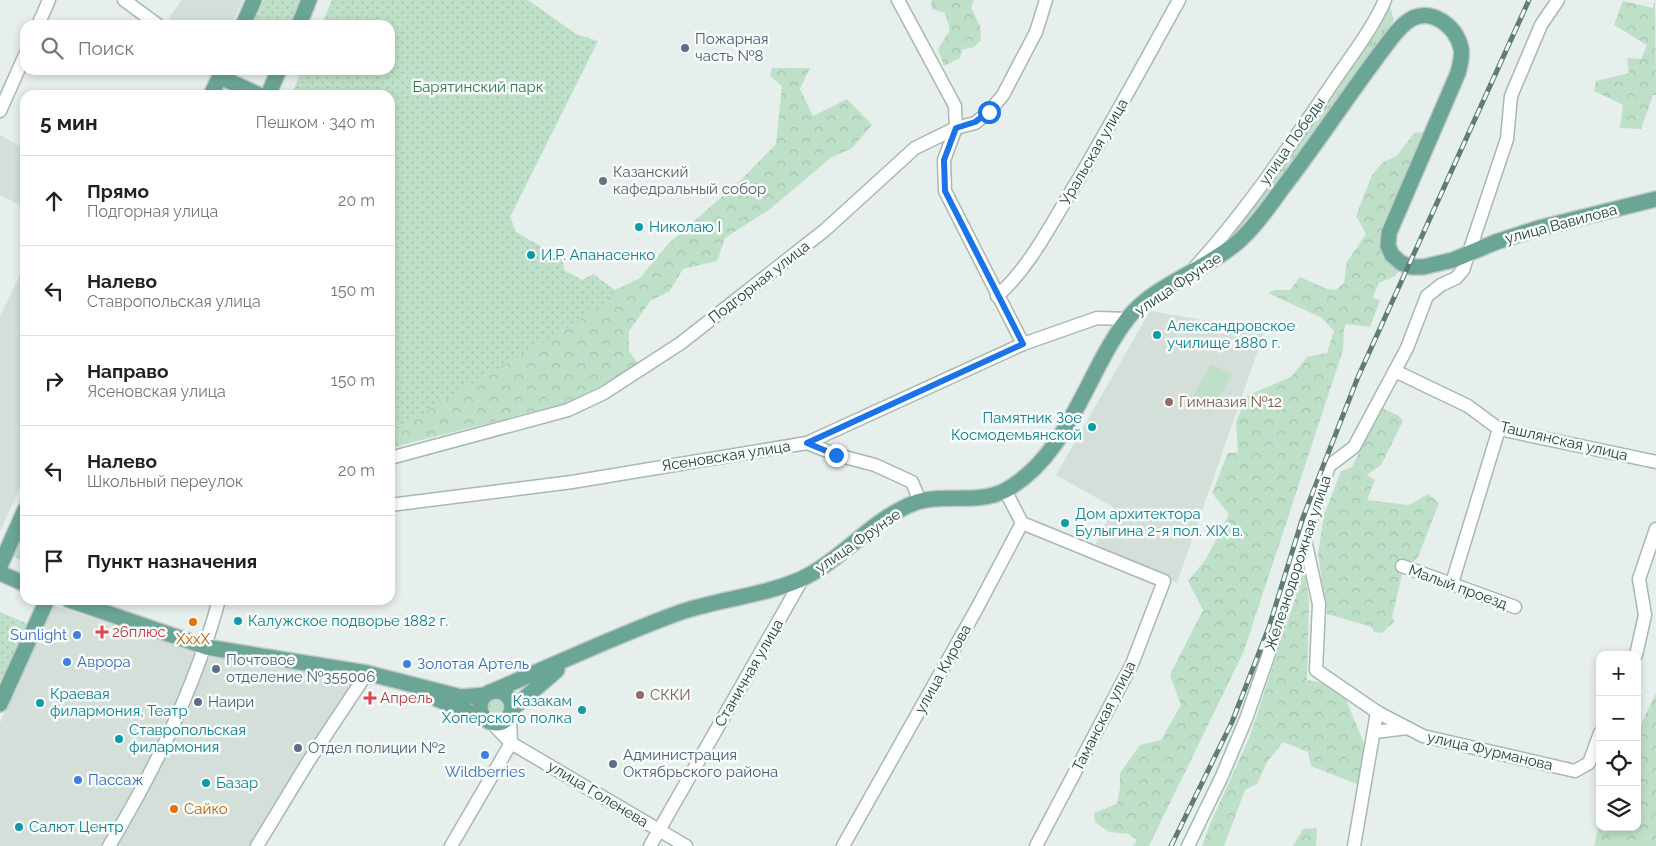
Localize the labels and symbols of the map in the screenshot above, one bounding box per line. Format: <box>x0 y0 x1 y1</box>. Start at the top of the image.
place label: Пожарная часть №8 <box>695 30 769 65</box>
marker: Пожарная часть №8 <box>679 42 691 54</box>
park label: Барятинский парк <box>412 78 544 96</box>
street label: улица Победы <box>1255 94 1329 188</box>
street label: Уральская улица <box>1056 95 1132 209</box>
route start <box>978 101 1001 124</box>
place label: Казанский кафедральный собор <box>613 163 766 198</box>
marker: Казанский кафедральный собор <box>597 175 609 187</box>
street label: улица Вавилова <box>1503 200 1619 248</box>
place label: Николаю I <box>649 218 721 236</box>
marker: Николаю I <box>633 221 645 233</box>
street label: Подгорная улица <box>705 237 813 327</box>
place label: И.Р. Апанасенко <box>541 246 655 264</box>
street label: улица Фрунзе <box>1132 248 1225 319</box>
marker: И.Р. Апанасенко <box>525 249 537 261</box>
place label: Александровское училище 1880 г. <box>1167 317 1295 352</box>
marker: Александровское училище 1880 г. <box>1151 329 1163 341</box>
place label: Гимназия №12 <box>1179 393 1282 411</box>
marker: Гимназия №12 <box>1163 396 1175 408</box>
place label: Памятник Зое Космодемьянской <box>951 409 1082 444</box>
street label: Ташлянская улица <box>1498 418 1630 464</box>
marker: Памятник Зое Космодемьянской <box>1086 421 1098 433</box>
street label: Ясеновская улица <box>660 437 792 475</box>
route end <box>825 444 848 467</box>
street label: Железнодорожная улица <box>1261 473 1335 653</box>
street label: улица Фрунзе <box>812 505 904 577</box>
place label: Дом архитектора Булыгина 2-я пол. XIX в. <box>1075 505 1243 540</box>
marker: Дом архитектора Булыгина 2-я пол. XIX в. <box>1059 517 1071 529</box>
street label: Малый проезд <box>1406 561 1510 613</box>
place label: Калужское подворье 1882 г. <box>248 612 448 630</box>
marker: Калужское подворье 1882 г. <box>232 615 244 627</box>
marker: XxxX <box>187 616 199 628</box>
street label: Станичная улица <box>711 616 787 730</box>
street label: улица Кирова <box>911 621 975 717</box>
place label: 26плюс <box>112 623 166 641</box>
place label: Sunlight <box>10 626 67 644</box>
marker: 26плюс <box>96 626 108 638</box>
marker: Sunlight <box>71 629 83 641</box>
place label: XxxX <box>176 630 211 648</box>
place label: Почтовое отделение №355006 <box>226 651 375 686</box>
place label: Аврора <box>77 653 131 671</box>
place label: Золотая Артель <box>417 655 529 673</box>
marker: Аврора <box>61 656 73 668</box>
marker: Золотая Артель <box>401 658 413 670</box>
street label: Таманская улица <box>1069 658 1139 774</box>
marker: Почтовое отделение №355006 <box>210 663 222 675</box>
place label: Краевая филармония, Театр <box>50 685 188 720</box>
place label: СККИ <box>650 686 691 704</box>
place label: Апрель <box>380 689 433 707</box>
marker: СККИ <box>634 689 646 701</box>
marker: Апрель <box>364 692 376 704</box>
place label: Казакам Хоперского полка <box>442 692 572 727</box>
place label: Наири <box>208 693 254 711</box>
marker: Наири <box>192 696 204 708</box>
marker: Краевая филармония, Театр <box>34 697 46 709</box>
marker: Казакам Хоперского полка <box>576 704 588 716</box>
place label: Ставропольская филармония <box>129 721 246 756</box>
street label: улица Фурманова <box>1425 728 1555 774</box>
marker: Ставропольская филармония <box>113 733 125 745</box>
place label: Отдел полиции №2 <box>308 739 446 757</box>
marker: Отдел полиции №2 <box>292 742 304 754</box>
place label: Администрация Октябрьского района <box>623 746 778 781</box>
marker: Wildberries <box>479 749 491 761</box>
street label: улица Голенева <box>544 757 652 831</box>
marker: Администрация Октябрьского района <box>607 758 619 770</box>
place label: Wildberries <box>445 763 525 781</box>
place label: Пассаж <box>88 771 143 789</box>
marker: Пассаж <box>72 774 84 786</box>
place label: Базар <box>216 774 258 792</box>
marker: Базар <box>200 777 212 789</box>
place label: Сайко <box>184 800 228 818</box>
marker: Сайко <box>168 803 180 815</box>
place label: Салют Центр <box>29 818 124 836</box>
marker: Салют Центр <box>13 821 25 833</box>

